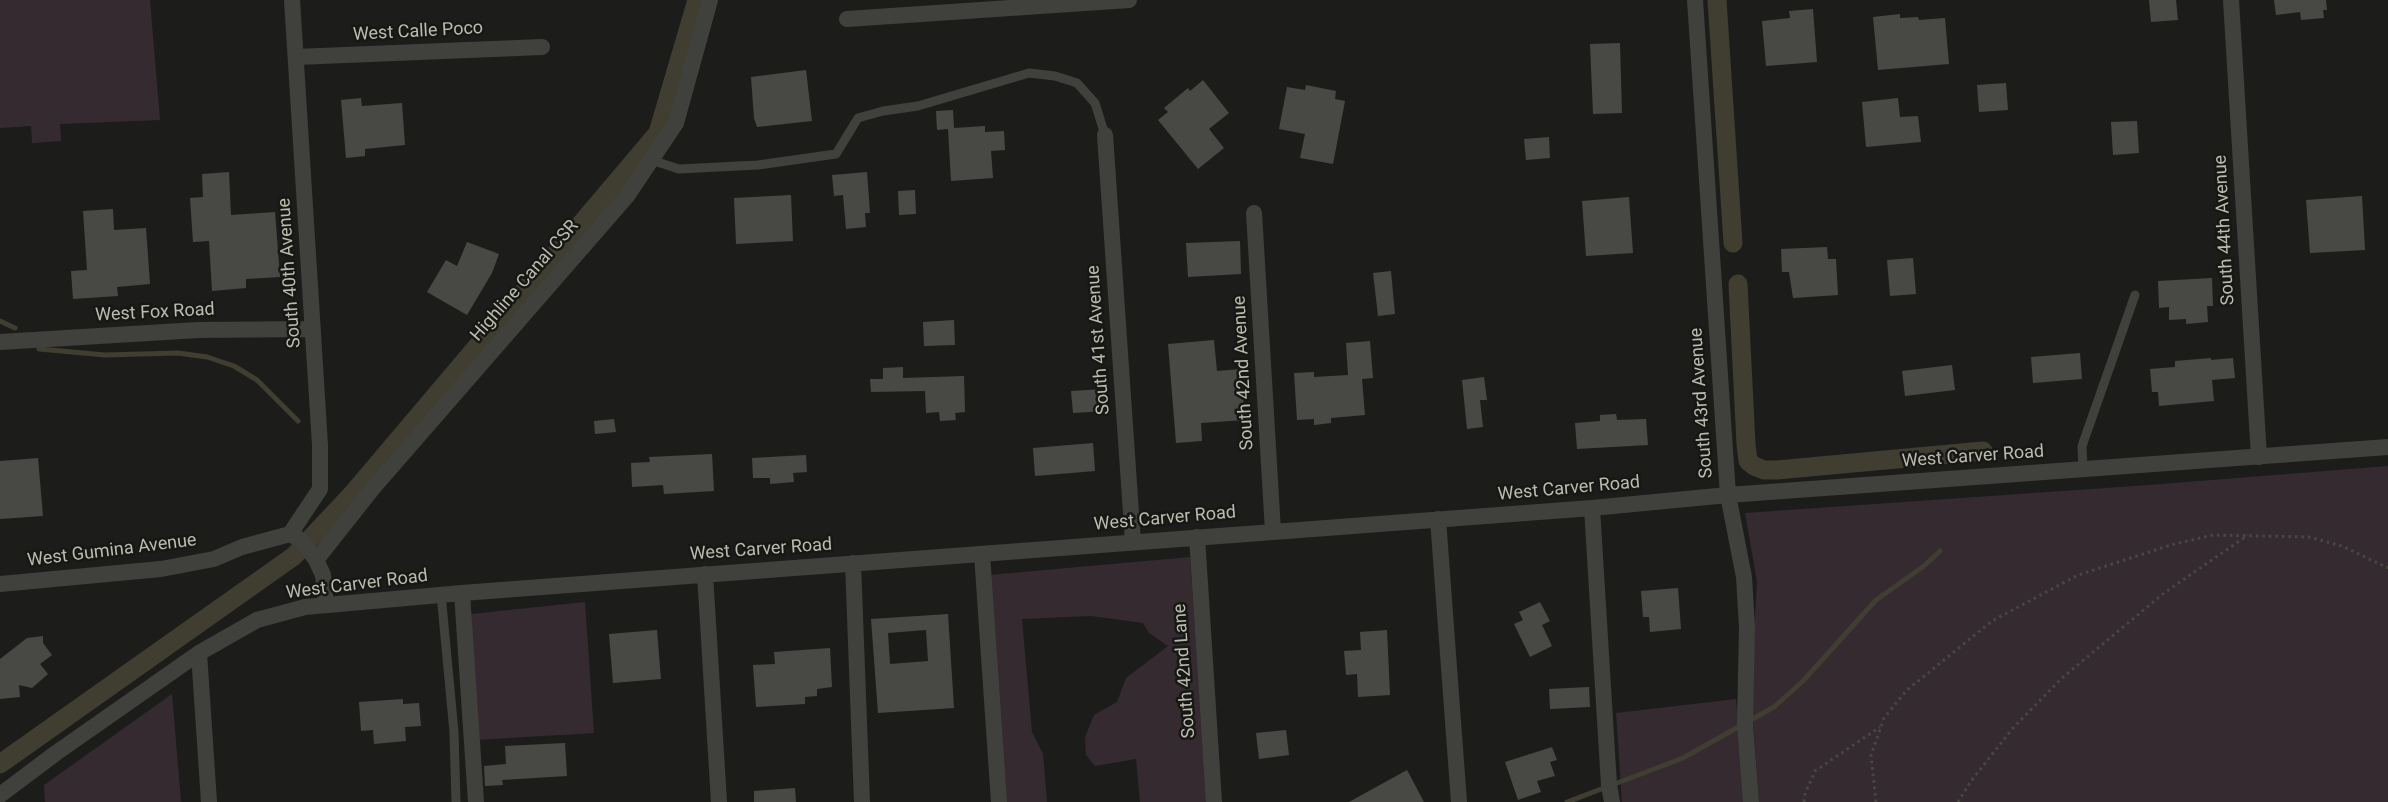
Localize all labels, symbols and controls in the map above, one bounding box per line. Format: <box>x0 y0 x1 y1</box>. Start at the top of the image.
street label: West Calle Poco <box>352 18 484 46</box>
street label: South 44th Avenue <box>2210 154 2240 306</box>
street label: South 40th Avenue <box>274 197 306 349</box>
street label: Highline Canal CSR <box>466 216 584 346</box>
street label: South 41st Avenue <box>1083 264 1115 416</box>
street label: South 42nd Avenue <box>1229 295 1259 451</box>
street label: West Fox Road <box>95 299 215 327</box>
street label: South 43rd Avenue <box>1686 327 1718 479</box>
street label: West Carver Road <box>1901 441 2045 473</box>
street label: West Carver Road <box>1497 472 1641 506</box>
street label: West Carver Road <box>1093 502 1237 536</box>
street label: West Gumina Avenue <box>26 530 198 572</box>
street label: West Carver Road <box>689 534 833 566</box>
street label: West Carver Road <box>285 566 429 604</box>
street label: South 42nd Lane <box>1170 603 1200 739</box>

